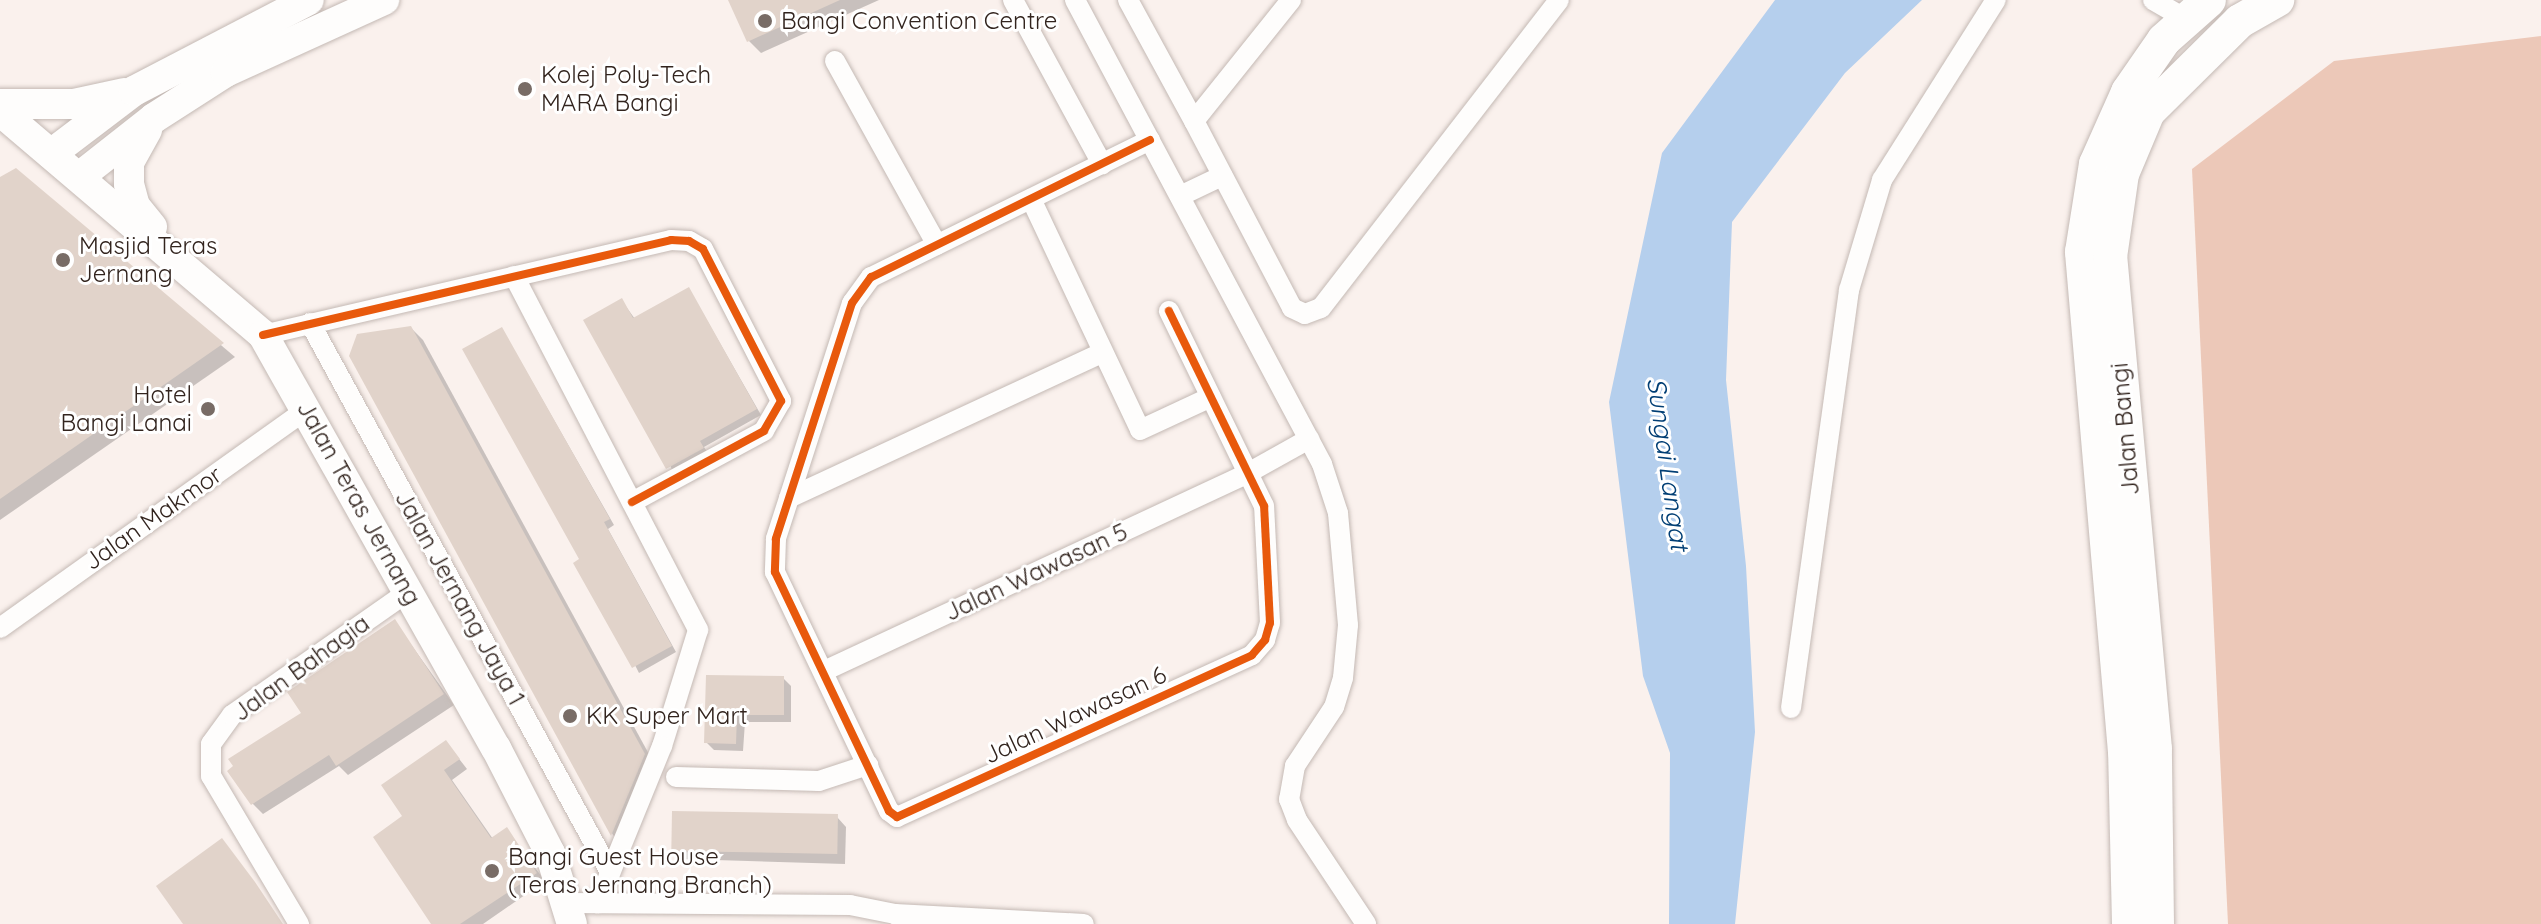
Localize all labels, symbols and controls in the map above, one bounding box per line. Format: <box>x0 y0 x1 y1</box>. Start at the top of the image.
place label: Bangi Convention Centre <box>781 7 1057 35</box>
marker: Bangi Convention Centre <box>756 12 774 30</box>
place label: Kolej Poly-Tech MARA Bangi <box>541 61 711 117</box>
marker: Kolej Poly-Tech MARA Bangi <box>516 80 534 98</box>
place label: Masjid Teras Jernang <box>79 232 217 288</box>
marker: Masjid Teras Jernang <box>54 251 72 269</box>
street label: Jalan Bangi <box>2105 362 2145 496</box>
water label: Sungai Langat <box>1640 376 1696 552</box>
place label: Hotel Bangi Lanai <box>60 381 192 437</box>
street label: Jalan Teras Jernang <box>291 396 427 610</box>
marker: Hotel Bangi Lanai <box>199 400 217 418</box>
street label: Jalan Makmor <box>79 460 227 576</box>
street label: Jalan Jernang Jaya 1 <box>389 486 531 710</box>
street label: Jalan Wawasan 5 <box>940 517 1132 627</box>
street label: Jalan Bahagia <box>227 609 375 727</box>
street label: Jalan Wawasan 6 <box>979 660 1171 770</box>
place label: KK Super Mart <box>586 702 748 730</box>
marker: KK Super Mart <box>561 707 579 725</box>
place label: Bangi Guest House (Teras Jernang Branch) <box>508 843 772 899</box>
marker: Bangi Guest House (Teras Jernang Branch) <box>483 862 501 880</box>

